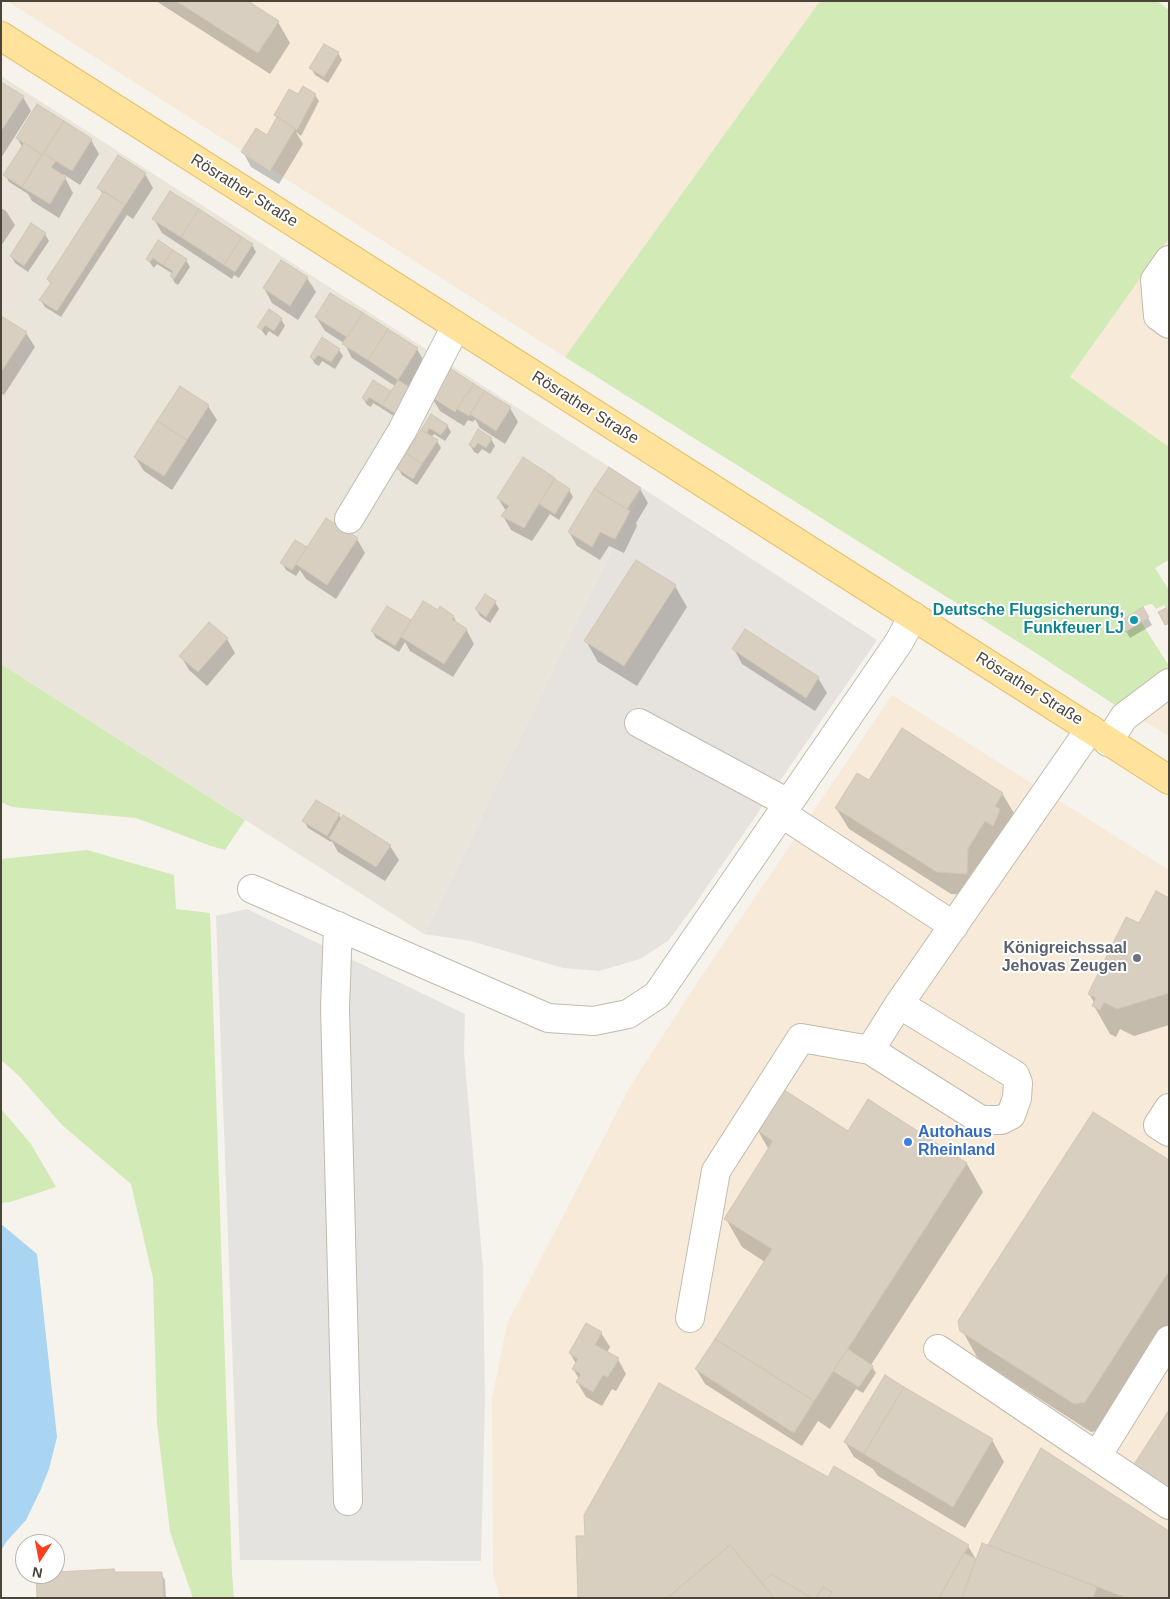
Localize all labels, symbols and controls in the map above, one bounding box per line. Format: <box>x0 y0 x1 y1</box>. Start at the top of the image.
street label: Rösrather Straße <box>187 150 301 232</box>
street label: Rösrather Straße <box>528 367 642 449</box>
place label: Deutsche Flugsicherung, Funkfeuer LJ <box>933 601 1124 639</box>
marker: Deutsche Flugsicherung, Funkfeuer LJ <box>1128 614 1140 626</box>
street label: Rösrather Straße <box>972 648 1086 730</box>
place label: Königreichssaal Jehovas Zeugen <box>1002 939 1127 977</box>
marker: Königreichssaal Jehovas Zeugen <box>1131 952 1143 964</box>
place label: Autohaus Rheinland <box>918 1123 995 1161</box>
marker: Autohaus Rheinland <box>902 1136 914 1148</box>
north arrow <box>15 1534 65 1584</box>
text: N <box>31 1564 44 1582</box>

